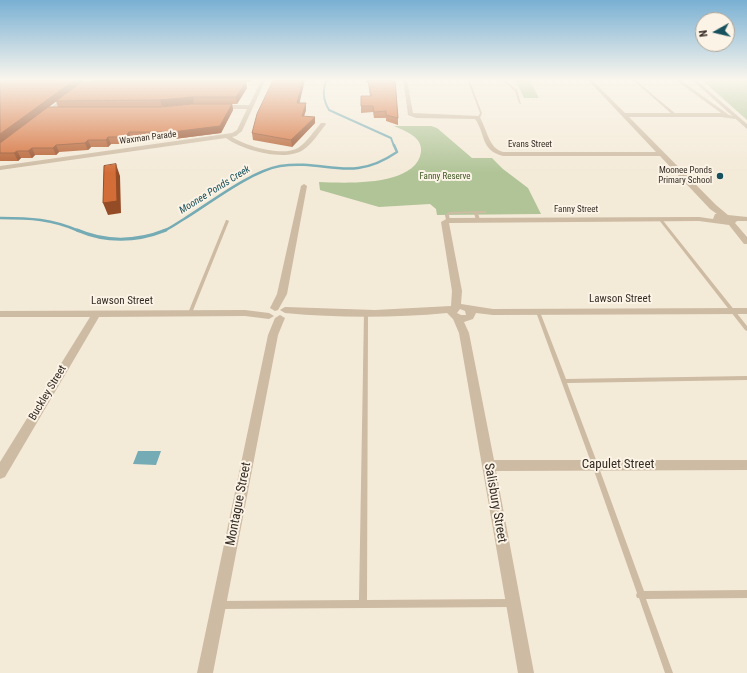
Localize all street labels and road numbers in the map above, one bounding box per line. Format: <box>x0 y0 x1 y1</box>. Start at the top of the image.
street label: Waxman Parade <box>119 129 177 147</box>
street label: Evans Street <box>508 140 552 150</box>
street label: Fanny Street <box>554 205 598 215</box>
street label: Lawson Street <box>589 292 651 306</box>
street label: Lawson Street <box>91 294 153 308</box>
street label: Buckley Street <box>26 363 70 423</box>
street label: Capulet Street <box>582 457 654 473</box>
street label: Montague Street <box>223 461 255 547</box>
street label: Salisbury Street <box>480 462 510 544</box>

